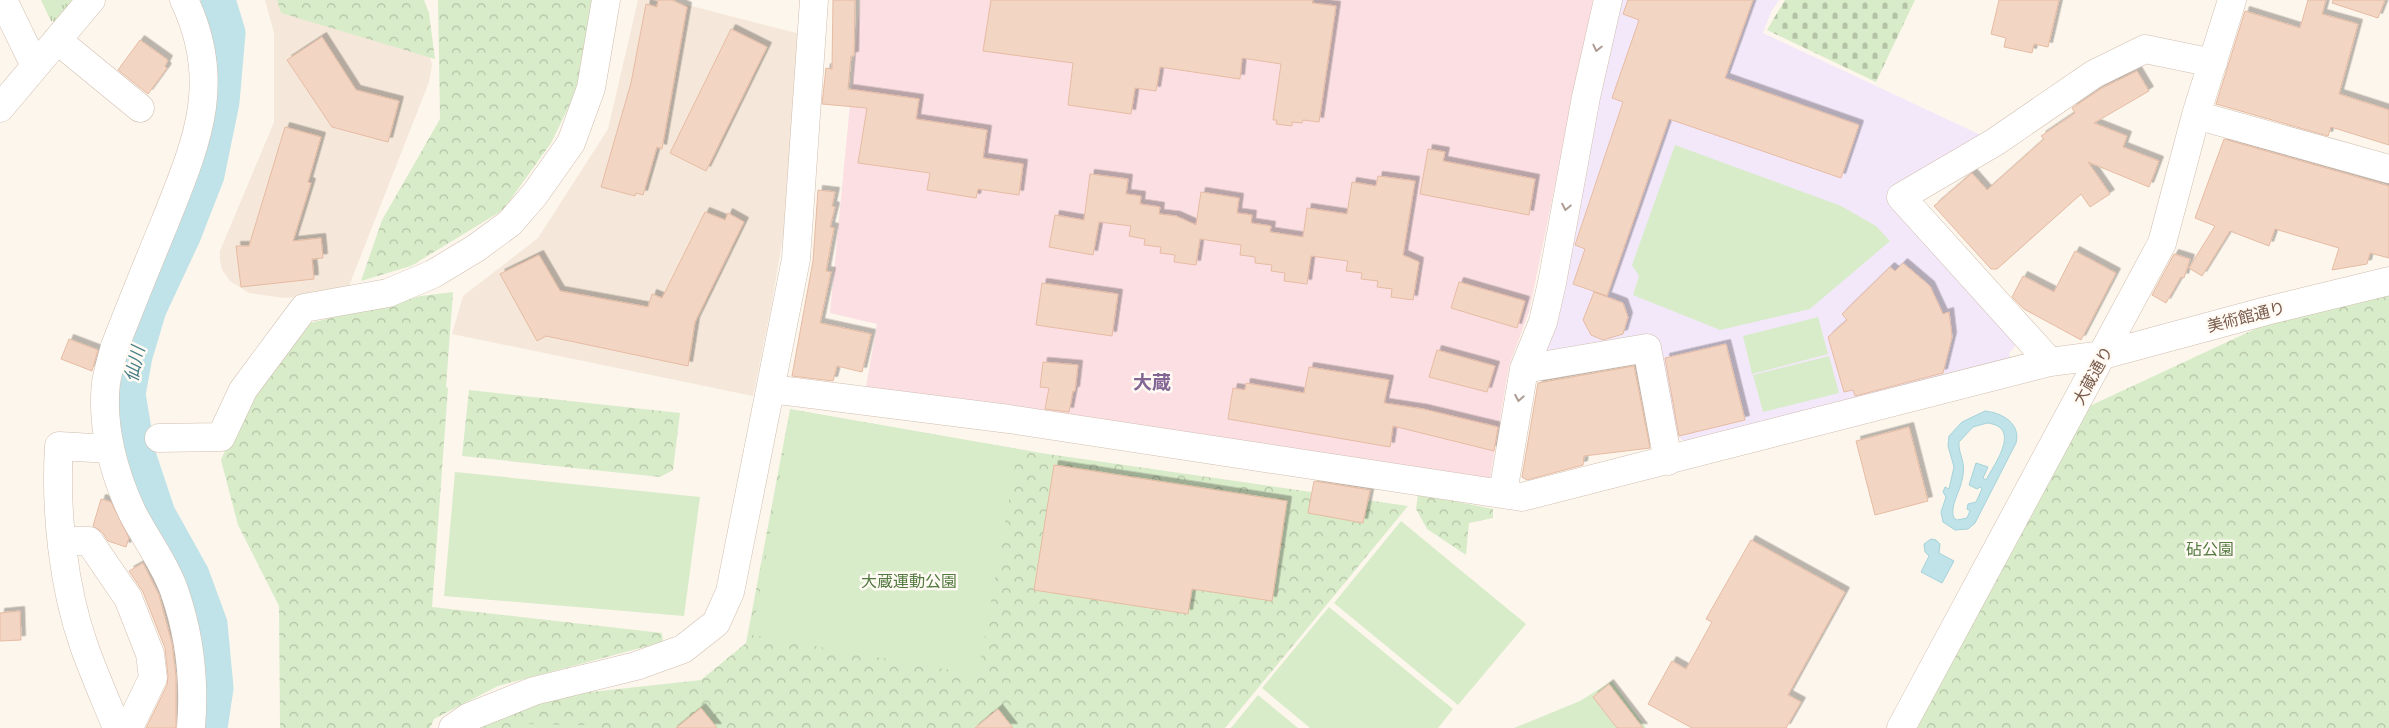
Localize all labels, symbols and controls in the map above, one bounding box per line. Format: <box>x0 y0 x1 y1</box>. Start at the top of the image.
one-way arrow <box>1592 43 1603 52</box>
one-way arrow <box>1561 203 1572 211</box>
street label: 美術館通り <box>2205 297 2287 335</box>
water label: 仙川 <box>119 342 149 384</box>
street label: 大蔵通り <box>2068 342 2116 408</box>
district label: 大蔵 <box>1133 370 1171 393</box>
one-way arrow <box>1515 394 1525 403</box>
park label: 砧公園 <box>2186 539 2234 558</box>
park label: 大蔵運動公園 <box>861 571 957 590</box>

